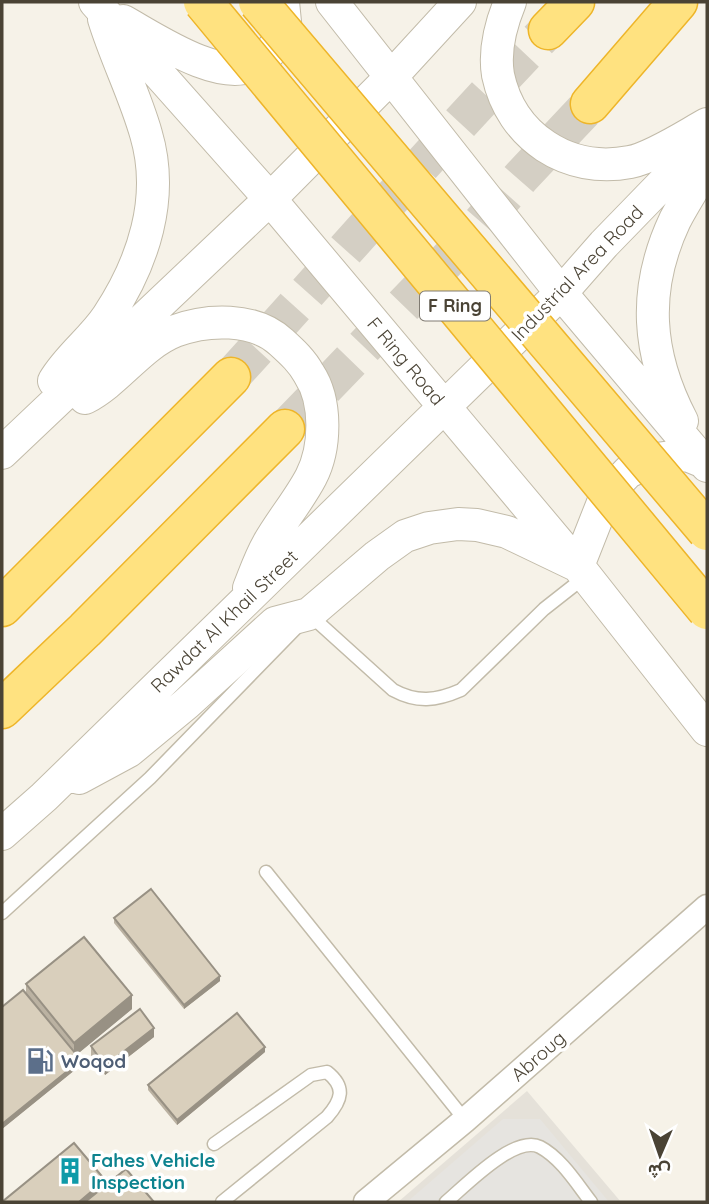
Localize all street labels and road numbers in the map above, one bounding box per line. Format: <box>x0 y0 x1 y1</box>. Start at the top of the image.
street label: Industrial Area Road <box>506 200 648 346</box>
road number: F Ring <box>420 292 490 320</box>
street label: F Ring Road <box>362 312 450 410</box>
street label: Rawdat Al Khail Street <box>145 544 303 698</box>
street label: Abroug <box>506 1026 570 1086</box>

